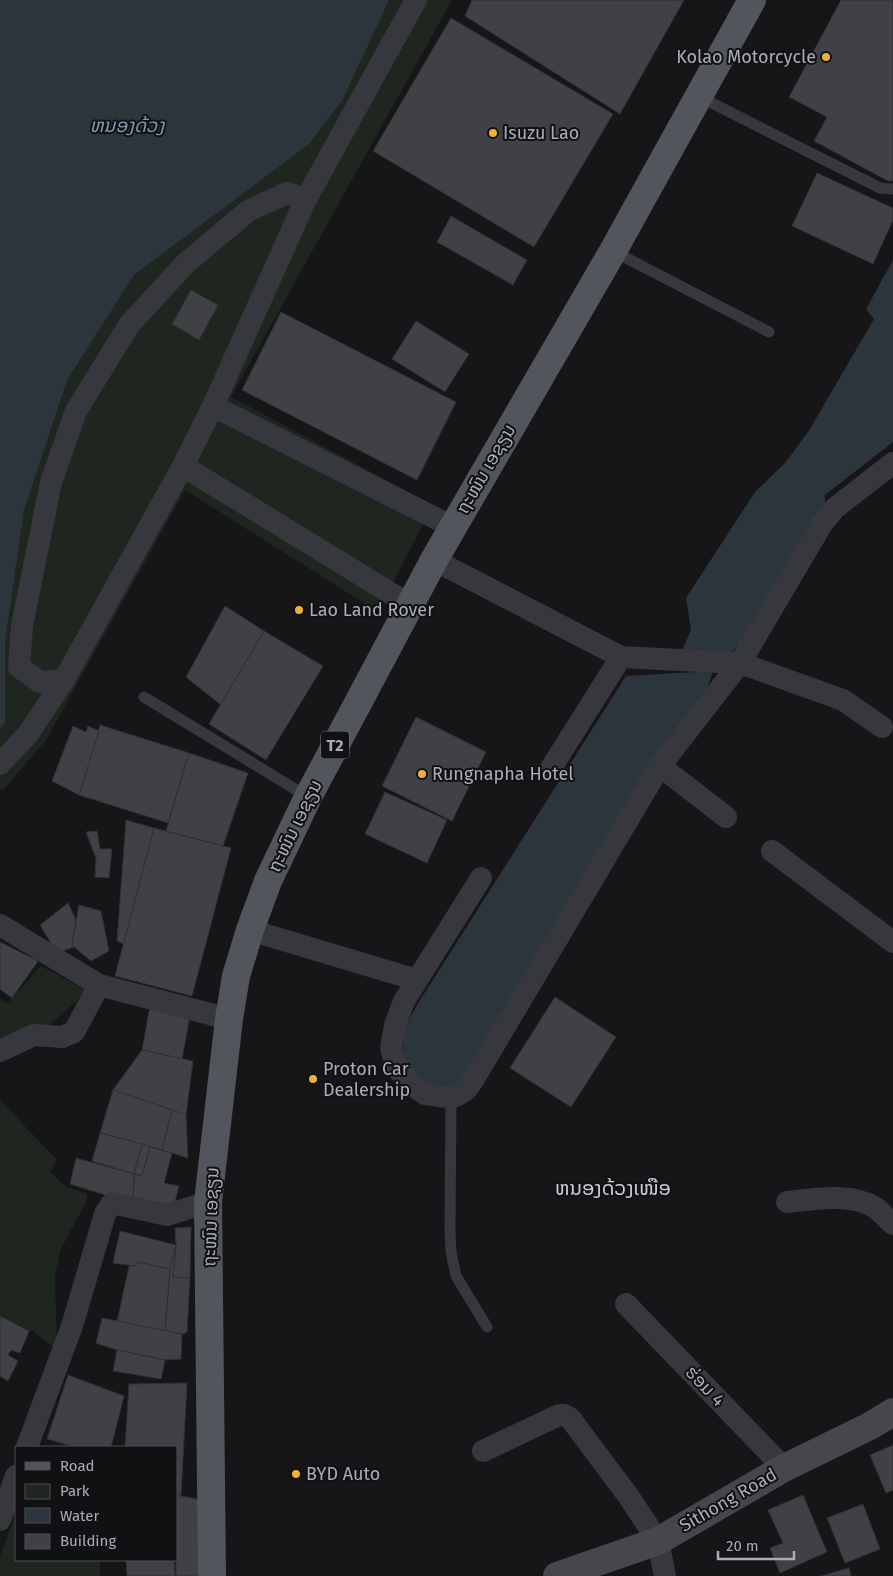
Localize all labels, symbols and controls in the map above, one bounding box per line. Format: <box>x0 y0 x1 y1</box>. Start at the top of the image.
place label: Kolao Motorcycle <box>676 46 816 68</box>
marker: Kolao Motorcycle <box>820 51 832 63</box>
water label: ຫນອງດ້ວງ <box>90 114 165 137</box>
place label: Isuzu Lao <box>503 122 579 144</box>
marker: Isuzu Lao <box>487 127 499 139</box>
street label: ຖະໜົນ ເອຊຽນ <box>452 420 520 518</box>
place label: Lao Land Rover <box>309 599 434 621</box>
marker: Lao Land Rover <box>293 604 305 616</box>
road number: T2 <box>321 732 349 758</box>
place label: Rungnapha Hotel <box>432 763 573 785</box>
marker: Rungnapha Hotel <box>416 768 428 780</box>
street label: ຖະໜົນ ເອຊຽນ <box>263 776 327 876</box>
place label: Proton Car Dealership <box>323 1058 410 1101</box>
marker: Proton Car Dealership <box>307 1073 319 1085</box>
street label: ຖະໜົນ ເອຊຽນ <box>198 1167 224 1267</box>
district label: ຫນອງດ້ວງເໜືອ <box>555 1176 671 1200</box>
street label: ຮ່ອມ 4 <box>681 1361 730 1411</box>
legend <box>15 1446 178 1561</box>
text: Road <box>60 1457 95 1475</box>
place label: BYD Auto <box>306 1463 380 1485</box>
street label: Sithong Road <box>675 1463 781 1537</box>
marker: BYD Auto <box>290 1468 302 1480</box>
text: Park <box>60 1482 90 1500</box>
text: Water <box>60 1507 99 1525</box>
scale bar <box>718 1528 794 1560</box>
text: Building <box>60 1532 116 1550</box>
text: 20 m <box>726 1537 759 1555</box>

